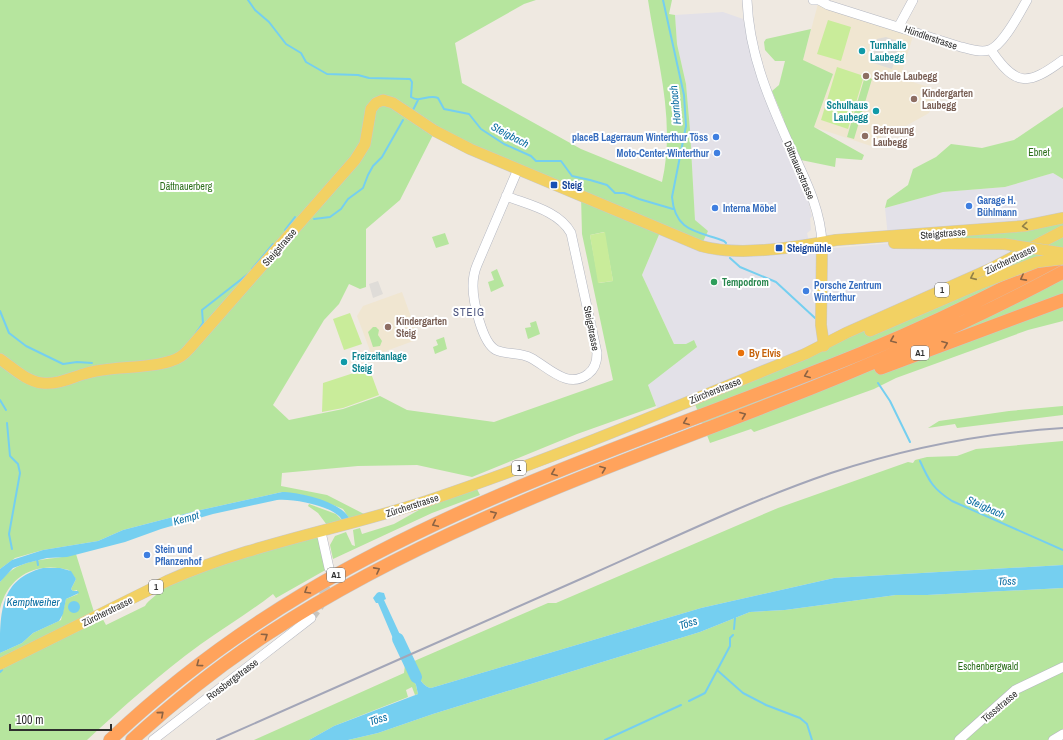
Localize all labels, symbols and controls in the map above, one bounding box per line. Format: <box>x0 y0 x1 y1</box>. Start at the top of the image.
street label: Hündlerstrasse <box>903 22 959 53</box>
place label: Turnhalle Laubegg <box>870 39 907 64</box>
marker: Turnhalle Laubegg <box>857 46 867 56</box>
place label: Schule Laubegg <box>874 70 937 83</box>
marker: Schule Laubegg <box>861 71 871 81</box>
water label: Hornbach <box>666 85 684 125</box>
place label: Kindergarten Laubegg <box>922 87 973 112</box>
marker: Kindergarten Laubegg <box>909 94 919 104</box>
place label: Schulhaus Laubegg <box>827 99 868 124</box>
marker: Schulhaus Laubegg <box>871 106 881 116</box>
water label: Steigbach <box>489 119 531 151</box>
place label: Betreuung Laubegg <box>873 124 914 149</box>
place label: placeB Lagerraum Winterthur Töss <box>572 131 708 144</box>
marker: Betreuung Laubegg <box>860 131 870 141</box>
marker: placeB Lagerraum Winterthur Töss <box>711 132 721 142</box>
street label: Dättnauerstrasse <box>781 139 818 202</box>
park label: Ebnet <box>1028 146 1050 159</box>
place label: Moto-Center-Winterthur <box>617 147 710 160</box>
marker: Moto-Center-Winterthur <box>712 148 722 158</box>
place label: Steig <box>562 179 582 192</box>
park label: Dättnauerberg <box>160 180 213 193</box>
marker: Steig <box>549 180 559 190</box>
place label: Garage H. Bühlmann <box>977 194 1017 219</box>
marker: Garage H. Bühlmann <box>964 201 974 211</box>
place label: Interna Möbel <box>723 202 776 215</box>
marker: Interna Möbel <box>710 203 720 213</box>
one-way arrow <box>1022 221 1028 230</box>
street label: Steigstrasse <box>920 225 967 242</box>
street label: Steigstrasse <box>260 226 300 269</box>
street label: Zürcherstrasse <box>983 241 1038 277</box>
place label: Steigmühle <box>787 242 832 255</box>
marker: Steigmühle <box>774 243 784 253</box>
one-way arrow <box>970 272 977 280</box>
one-way arrow <box>1020 274 1027 281</box>
place label: Tempodrom <box>722 276 769 289</box>
marker: Tempodrom <box>709 277 719 287</box>
place label: Porsche Zentrum Winterthur <box>814 279 881 304</box>
road number: 1 <box>935 283 949 297</box>
marker: Porsche Zentrum Winterthur <box>801 286 811 296</box>
street label: Steigstrasse <box>581 304 602 352</box>
district label: STEIG <box>453 305 485 319</box>
place label: Kindergarten Steig <box>396 315 447 340</box>
marker: Kindergarten Steig <box>383 322 393 332</box>
one-way arrow <box>890 335 897 343</box>
one-way arrow <box>942 340 949 348</box>
road number: A1 <box>911 346 929 360</box>
place label: By Elvis <box>749 347 781 360</box>
marker: By Elvis <box>736 348 746 358</box>
place label: Freizeitanlage Steig <box>352 350 407 375</box>
marker: Freizeitanlage Steig <box>339 357 349 367</box>
one-way arrow <box>804 371 811 379</box>
street label: Zürcherstrasse <box>687 374 743 407</box>
one-way arrow <box>739 411 746 419</box>
one-way arrow <box>682 417 689 425</box>
road number: 1 <box>512 461 526 475</box>
one-way arrow <box>600 465 607 473</box>
one-way arrow <box>550 468 557 476</box>
street label: Zürcherstrasse <box>384 491 441 520</box>
water label: Steigbach <box>965 492 1007 522</box>
water label: Kempt <box>172 508 201 528</box>
one-way arrow <box>490 511 498 519</box>
one-way arrow <box>431 519 439 527</box>
place label: Stein und Pflanzenhof <box>155 543 202 568</box>
marker: Stein und Pflanzenhof <box>142 550 152 560</box>
one-way arrow <box>373 567 380 575</box>
road number: A1 <box>327 568 345 582</box>
water label: Töss <box>998 574 1017 588</box>
road number: 1 <box>149 580 163 594</box>
one-way arrow <box>304 587 311 594</box>
street label: Zürcherstrasse <box>80 593 135 629</box>
water label: Kemptweiher <box>6 595 61 609</box>
water label: Töss <box>677 613 699 632</box>
one-way arrow <box>261 633 268 641</box>
street label: Rossbergstrasse <box>204 655 261 703</box>
one-way arrow <box>197 659 204 666</box>
park label: Eschenbergwald <box>958 660 1018 673</box>
street label: Tössstrasse <box>979 687 1020 725</box>
scale bar <box>10 706 111 732</box>
water label: Töss <box>367 709 389 728</box>
text: 100 m <box>16 712 43 728</box>
one-way arrow <box>157 712 164 719</box>

